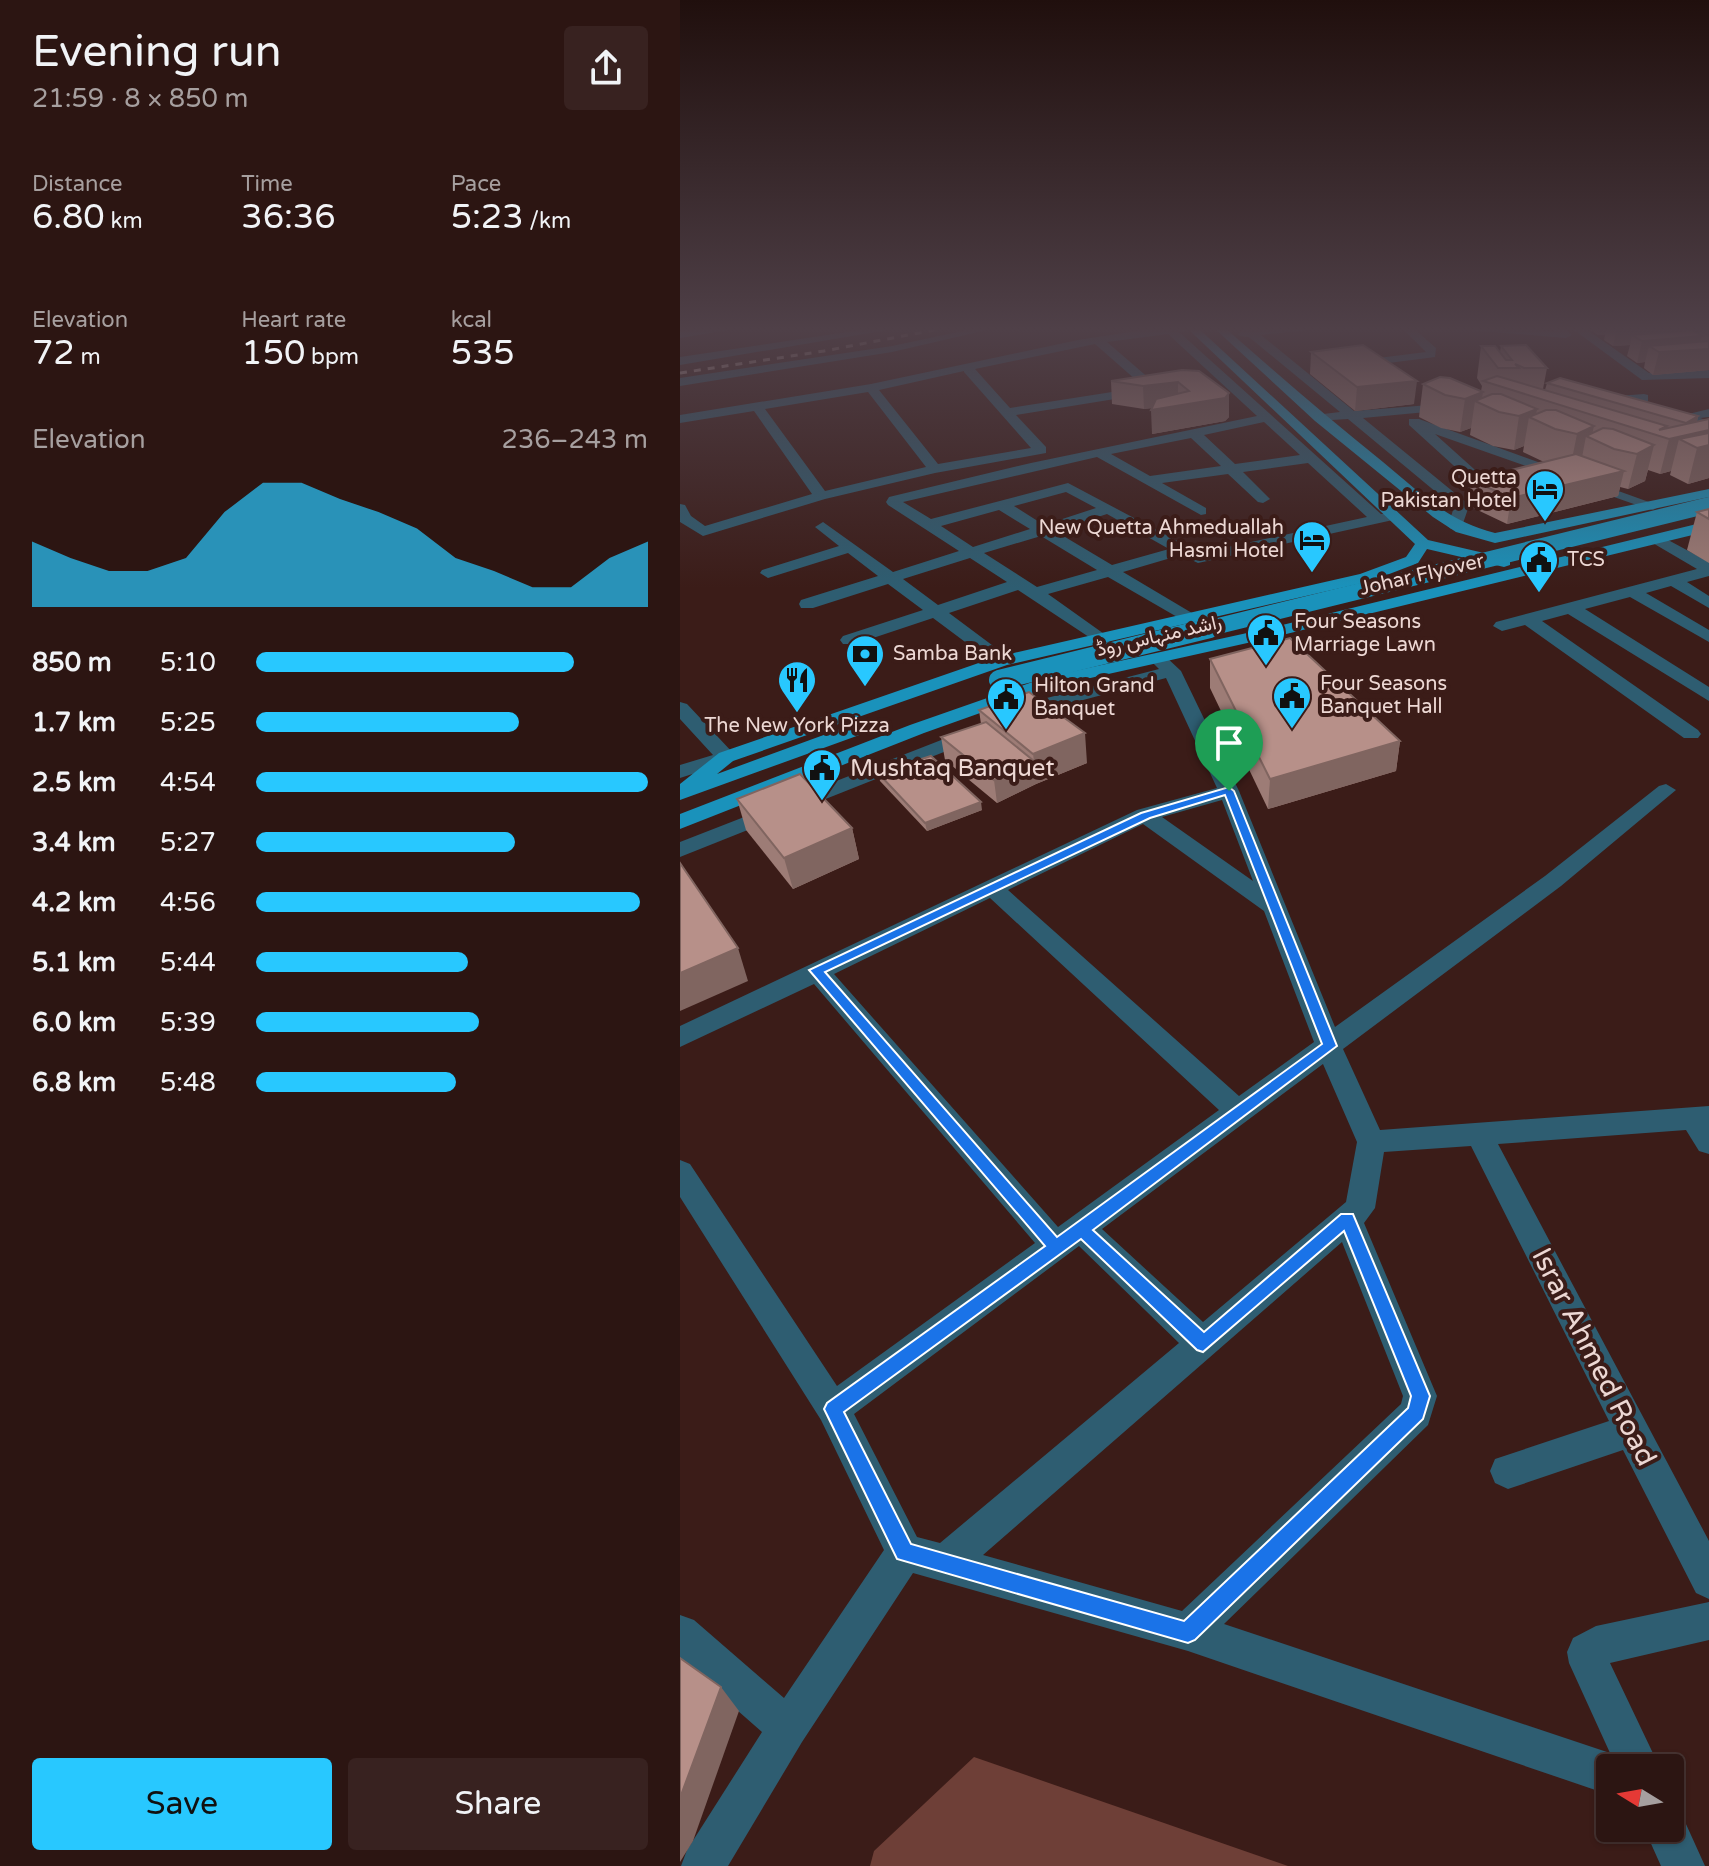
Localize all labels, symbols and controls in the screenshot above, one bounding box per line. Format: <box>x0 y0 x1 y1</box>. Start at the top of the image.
text: Evening run <box>32 26 281 79</box>
button: share <box>564 26 648 110</box>
text: 21:59 · 8 × 850 m <box>32 83 248 114</box>
text: Distance <box>32 171 123 197</box>
text: Time <box>241 171 293 197</box>
text: Pace <box>451 171 501 197</box>
text: 6.80 <box>32 197 105 238</box>
text: 36:36 <box>241 197 336 238</box>
text: 5:23 <box>451 197 524 238</box>
text: km <box>105 208 143 234</box>
text: /km <box>524 208 571 234</box>
text: Elevation <box>32 307 128 333</box>
text: Heart rate <box>241 307 346 333</box>
text: kcal <box>451 307 492 333</box>
text: 72 <box>32 333 75 374</box>
text: 150 <box>241 333 305 374</box>
text: 535 <box>451 333 515 374</box>
text: m <box>75 344 101 370</box>
text: bpm <box>305 344 359 370</box>
text: Elevation <box>32 424 146 455</box>
text: 236–243 m <box>502 424 648 455</box>
place label: Quetta Pakistan Hotel <box>1380 466 1517 513</box>
hotel icon: Quetta Pakistan Hotel <box>1524 468 1566 523</box>
place label: New Quetta Ahmeduallah Hasmi Hotel <box>1039 516 1284 563</box>
hotel icon: New Quetta Ahmeduallah Hasmi Hotel <box>1291 519 1333 574</box>
public building icon: TCS <box>1518 539 1560 594</box>
place label: TCS <box>1567 548 1605 572</box>
street label: Johar Flyover <box>1358 549 1487 601</box>
street label: راشد منہاس روڈ <box>1094 610 1224 662</box>
place label: Four Seasons Marriage Lawn <box>1294 610 1436 657</box>
public building icon: Four Seasons Marriage Lawn <box>1245 612 1287 667</box>
bank icon: Samba Bank <box>844 633 886 688</box>
place label: Samba Bank <box>893 642 1012 666</box>
text: 850 m <box>32 647 112 678</box>
text: 5:10 <box>160 647 216 678</box>
restaurant icon: The New York Pizza <box>776 659 818 714</box>
place label: Four Seasons Banquet Hall <box>1320 672 1447 719</box>
place label: Hilton Grand Banquet <box>1034 674 1155 721</box>
public building icon: Four Seasons Banquet Hall <box>1271 675 1313 730</box>
public building icon: Hilton Grand Banquet <box>985 676 1027 731</box>
text: 1.7 km <box>32 707 116 738</box>
text: 5:25 <box>160 707 216 738</box>
pin <box>1195 709 1263 791</box>
place label: The New York Pizza <box>704 714 890 738</box>
icon: arrive <box>1207 721 1251 765</box>
public building icon: Mushtaq Banquet <box>801 747 843 802</box>
place label: Mushtaq Banquet <box>850 754 1055 783</box>
text: 2.5 km <box>32 767 116 798</box>
text: 4:54 <box>160 767 216 798</box>
text: 3.4 km <box>32 827 116 858</box>
text: 5:27 <box>160 827 216 858</box>
text: 4.2 km <box>32 887 116 918</box>
text: 4:56 <box>160 887 216 918</box>
text: 5.1 km <box>32 947 116 978</box>
text: 5:44 <box>160 947 216 978</box>
text: 6.0 km <box>32 1007 116 1038</box>
text: 5:39 <box>160 1007 216 1038</box>
text: 6.8 km <box>32 1067 116 1098</box>
text: 5:48 <box>160 1067 216 1098</box>
street label: Israr Ahmed Road <box>1524 1242 1664 1472</box>
north arrow <box>1596 1754 1684 1842</box>
map controls <box>1596 1754 1684 1842</box>
button: Save <box>32 1758 332 1850</box>
button: Share <box>348 1758 648 1850</box>

